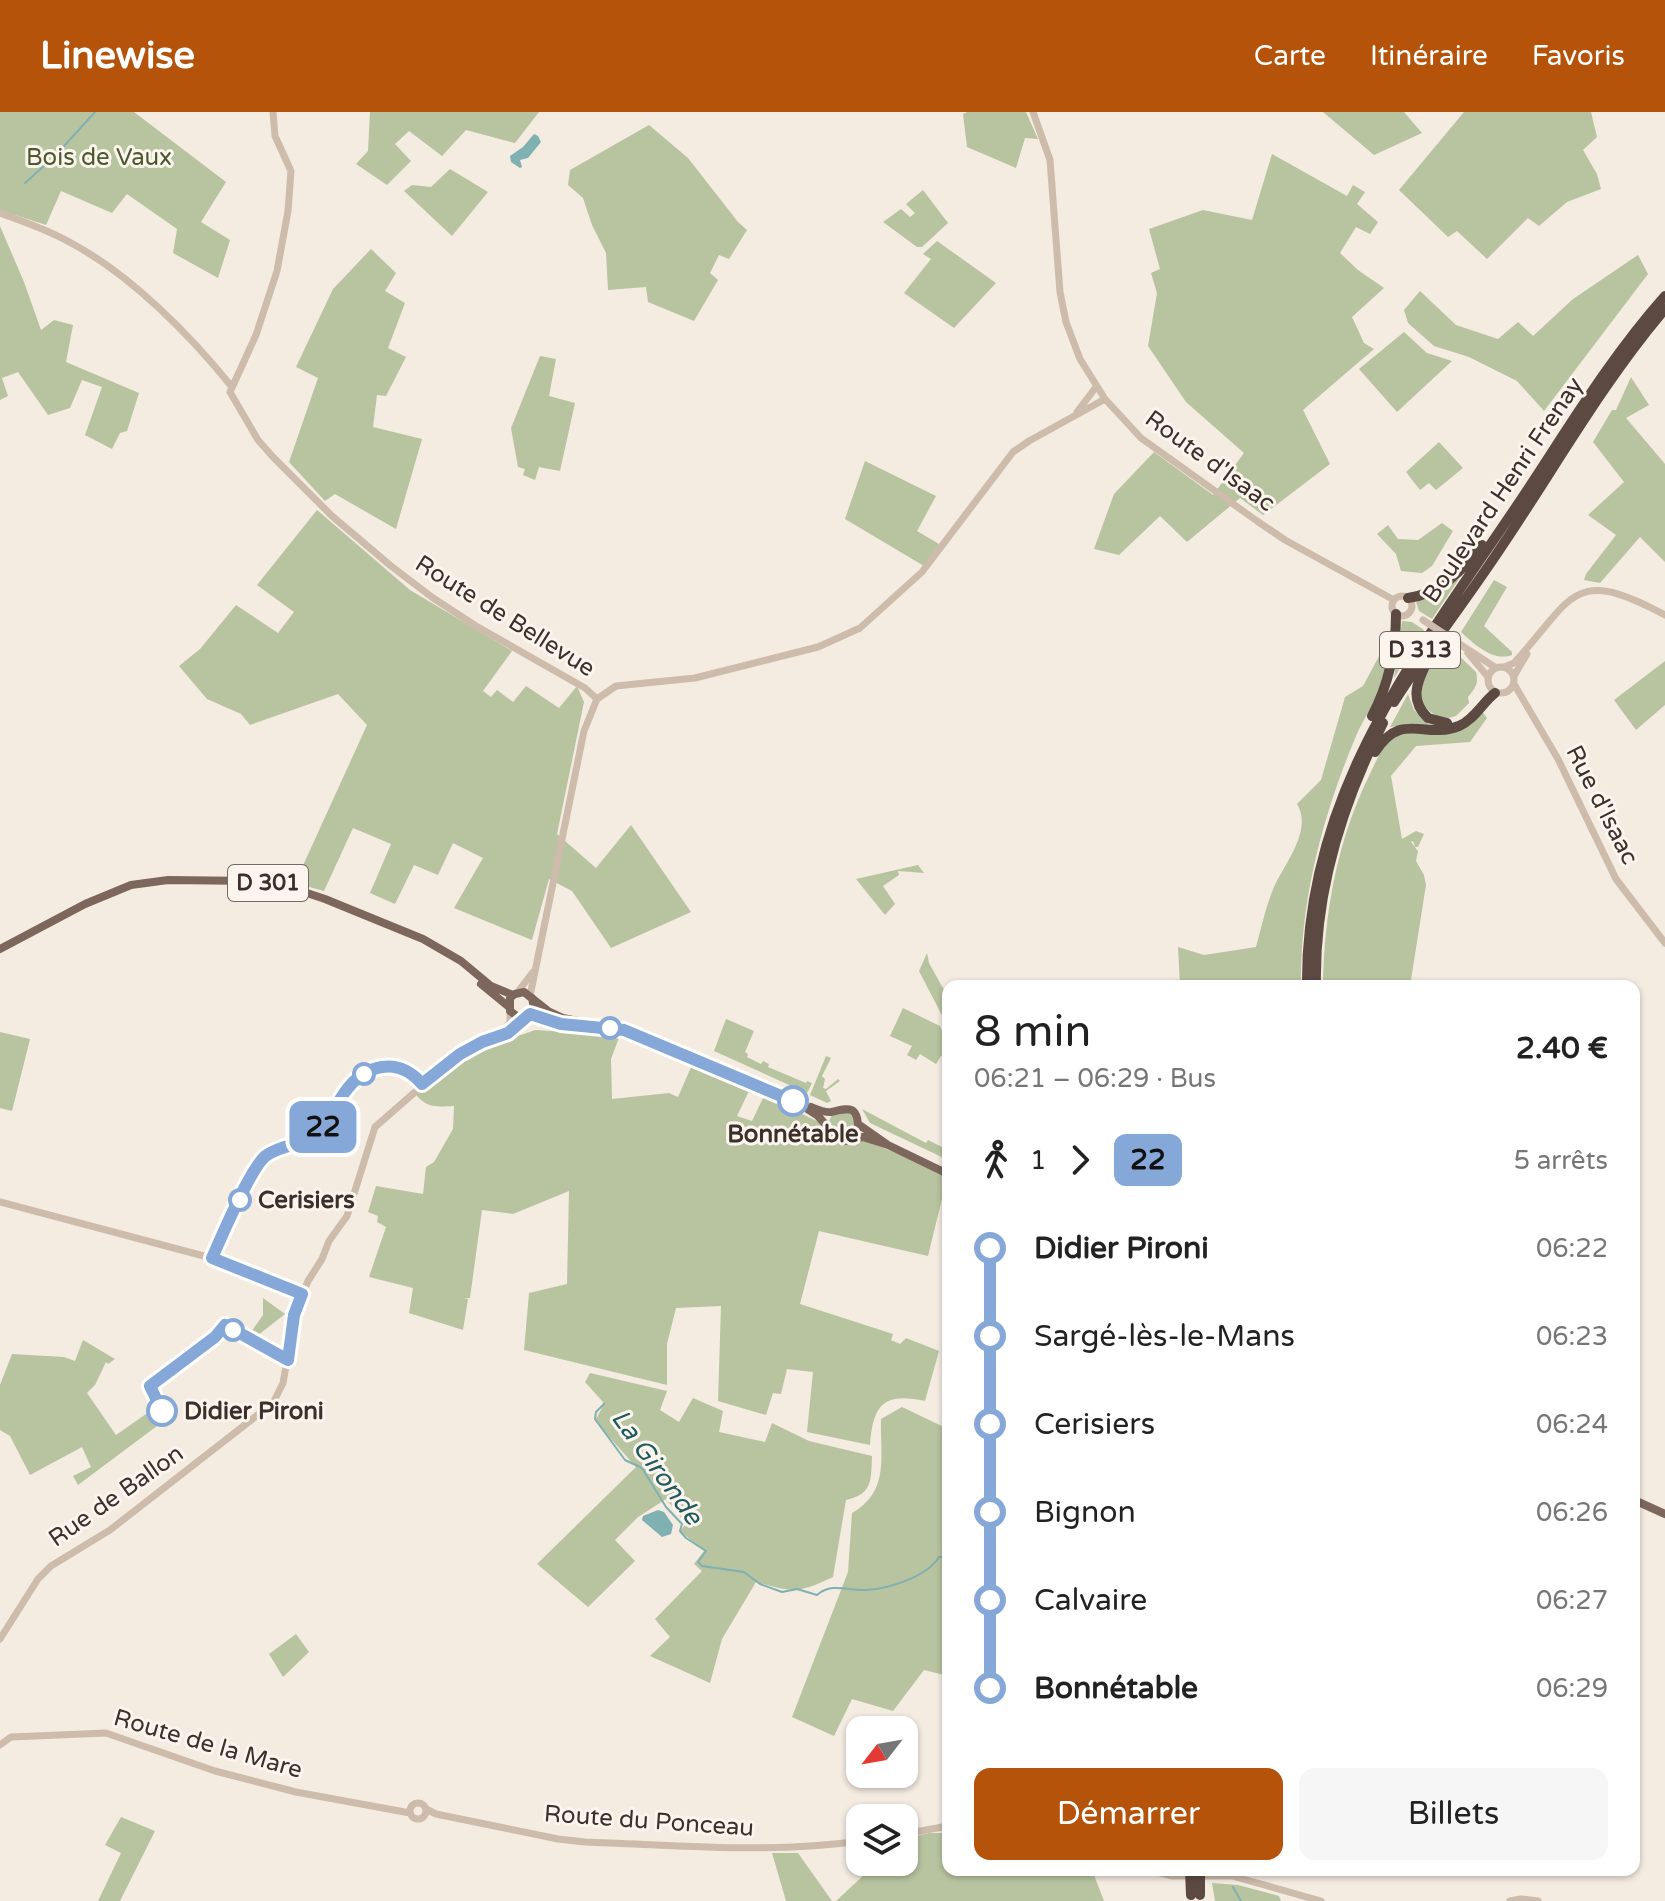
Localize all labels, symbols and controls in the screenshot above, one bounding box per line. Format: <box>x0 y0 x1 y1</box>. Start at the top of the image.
text: Linewise <box>40 33 195 79</box>
text: Carte <box>1254 39 1326 73</box>
text: Itinéraire <box>1370 39 1488 73</box>
text: Favoris <box>1532 39 1625 73</box>
park label: Bois de Vaux <box>26 143 172 172</box>
street label: Boulevard Henri Frenay <box>1417 372 1589 608</box>
street label: Route d'Isaac <box>1139 404 1281 518</box>
street label: Route de Bellevue <box>410 549 600 683</box>
road number: D 313 <box>1380 632 1460 668</box>
street label: Rue d'Isaac <box>1560 741 1644 869</box>
road number: D 301 <box>228 865 308 901</box>
text: 8 min <box>974 1006 1091 1059</box>
unlabelled marker <box>599 1017 621 1039</box>
text: 2.40 € <box>1516 1030 1608 1067</box>
unlabelled marker <box>353 1063 375 1085</box>
text: 06:21 – 06:29 · Bus <box>974 1063 1216 1094</box>
marker: Bonnétable <box>778 1086 808 1116</box>
line badge: 22 <box>287 1101 359 1153</box>
text: 22 <box>305 1110 341 1144</box>
place label: Bonnétable <box>727 1120 859 1149</box>
icon: walk <box>974 1138 1018 1182</box>
icon: forward <box>1058 1138 1102 1182</box>
text: 22 <box>1130 1143 1166 1177</box>
text: 1 <box>1030 1145 1046 1176</box>
text: 5 arrêts <box>1514 1145 1608 1176</box>
place label: Cerisiers <box>258 1186 355 1215</box>
marker: Cerisiers <box>229 1189 251 1211</box>
text: Didier Pironi <box>1034 1230 1209 1267</box>
text: 06:22 <box>1536 1233 1608 1264</box>
text: Sargé-lès-le-Mans <box>1034 1318 1295 1355</box>
unlabelled marker <box>222 1319 244 1341</box>
text: 06:23 <box>1536 1321 1608 1352</box>
marker: Didier Pironi <box>147 1396 177 1426</box>
place label: Didier Pironi <box>184 1397 324 1426</box>
water label: La Gironde <box>605 1403 710 1532</box>
text: Cerisiers <box>1034 1406 1155 1443</box>
text: 06:24 <box>1536 1409 1608 1440</box>
street label: Rue de Ballon <box>43 1439 189 1553</box>
text: Bignon <box>1034 1494 1136 1531</box>
text: 06:26 <box>1536 1497 1608 1528</box>
text: Calvaire <box>1034 1582 1147 1619</box>
text: 06:27 <box>1536 1585 1608 1616</box>
text: Bonnétable <box>1034 1670 1198 1707</box>
text: 06:29 <box>1536 1673 1608 1704</box>
street label: Route de la Mare <box>110 1703 306 1785</box>
north arrow <box>846 1716 918 1788</box>
map controls <box>846 1716 918 1876</box>
button: Démarrer <box>974 1768 1283 1860</box>
button: Billets <box>1299 1768 1608 1860</box>
street label: Route du Ponceau <box>543 1799 755 1843</box>
button: layers <box>846 1804 918 1876</box>

